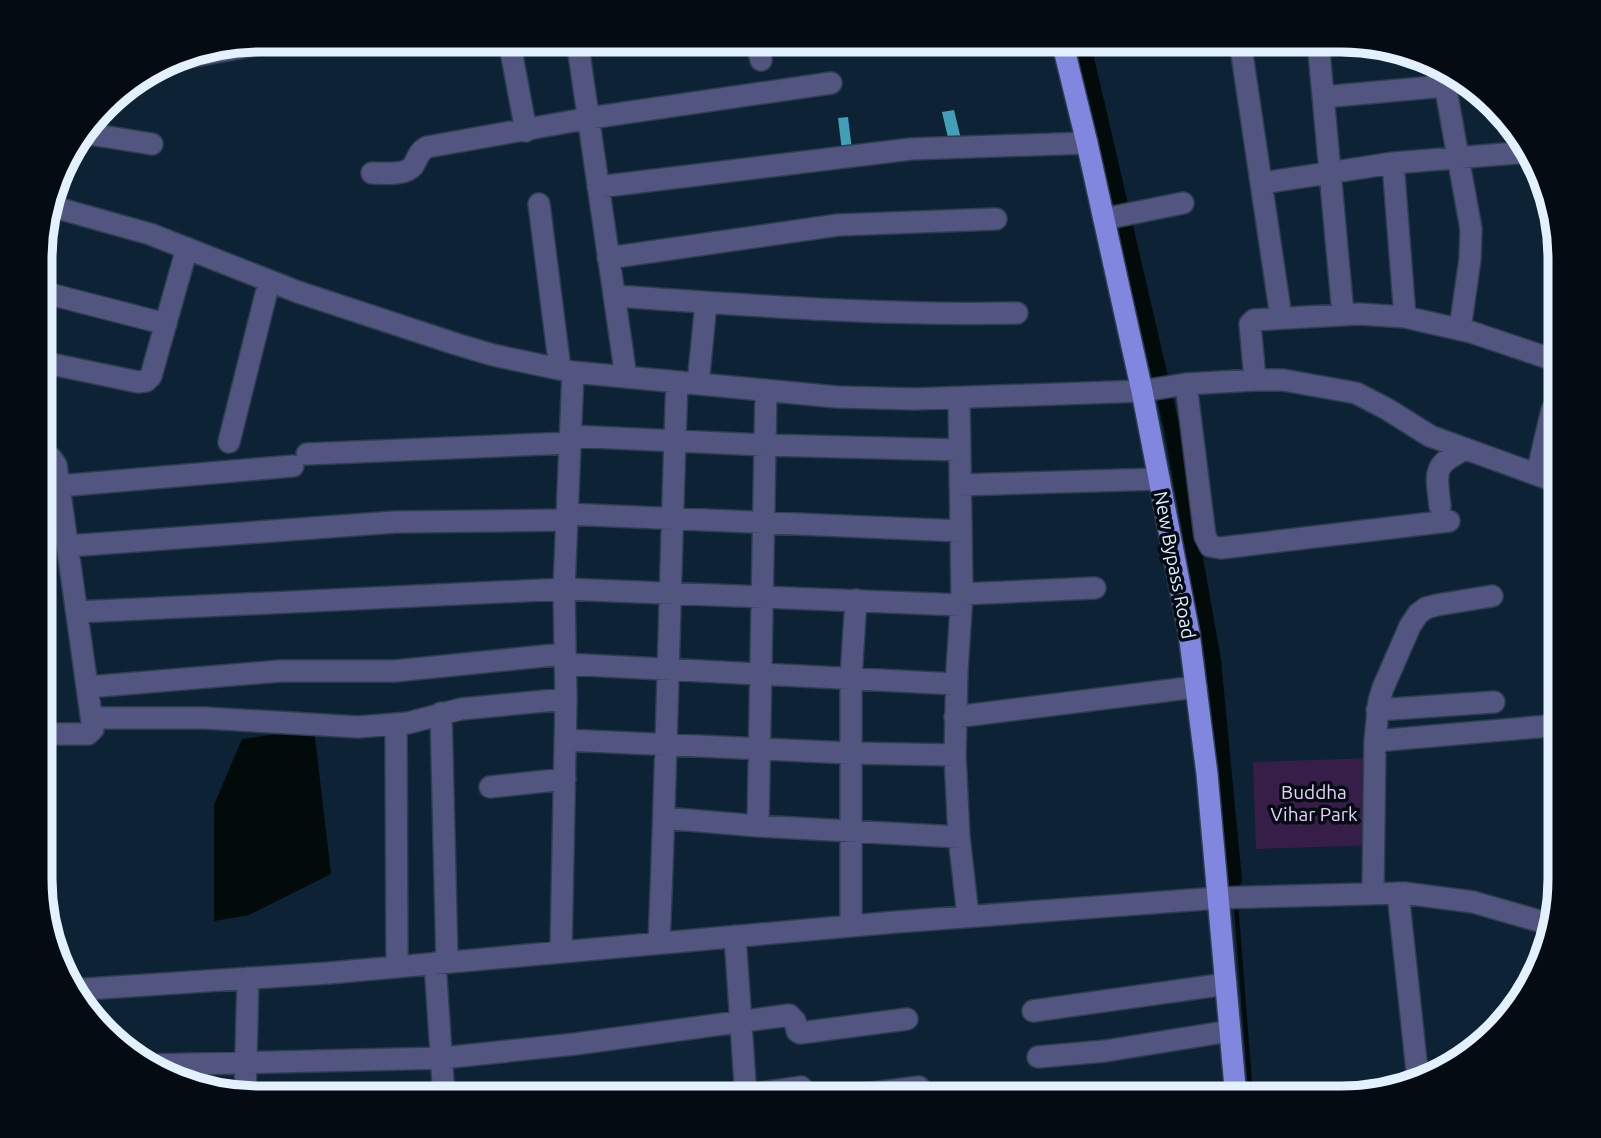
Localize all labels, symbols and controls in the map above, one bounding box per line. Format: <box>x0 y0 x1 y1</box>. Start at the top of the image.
street label: New Bypass Road <box>1150 489 1200 641</box>
park label: Buddha Vihar Park <box>1270 781 1358 825</box>

